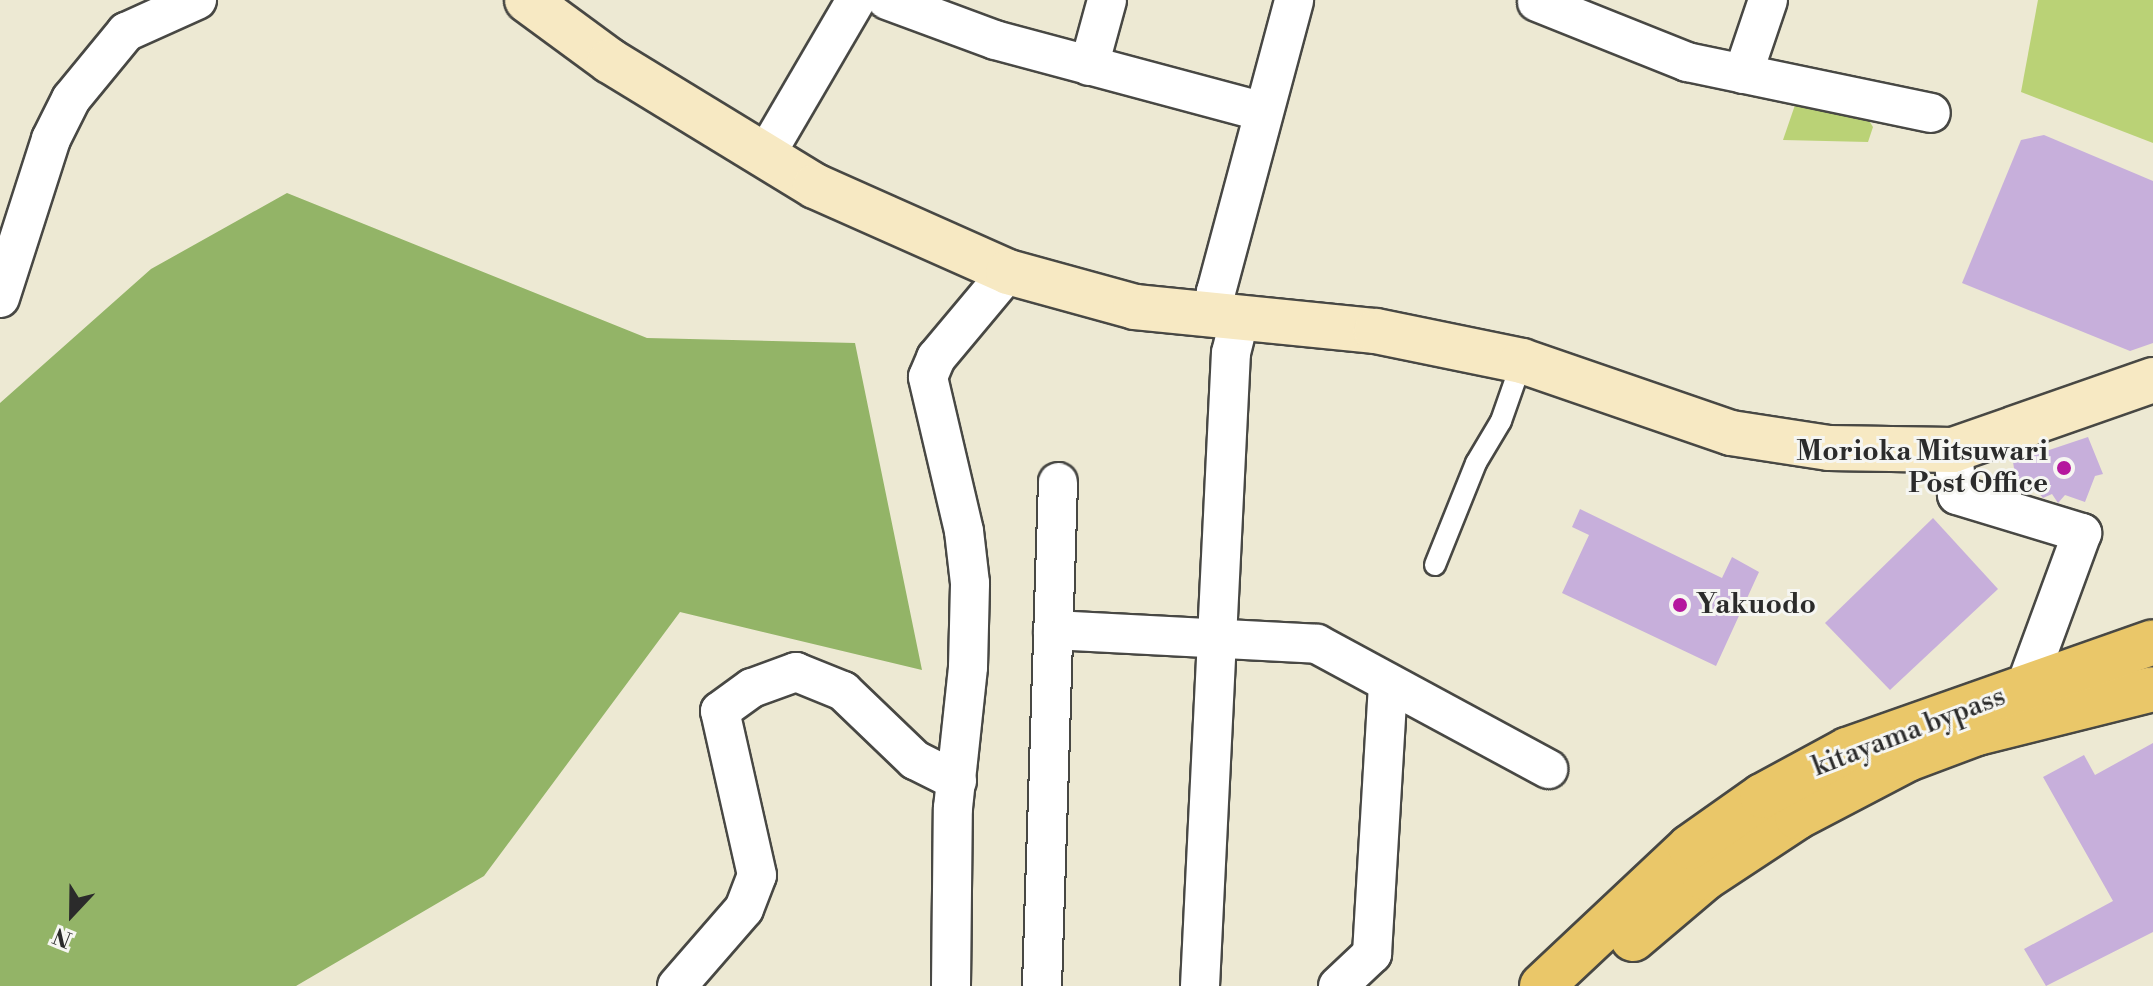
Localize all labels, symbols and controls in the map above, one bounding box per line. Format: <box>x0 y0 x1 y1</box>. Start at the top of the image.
place label: Morioka Mitsuwari Post Office <box>1796 435 2048 501</box>
marker: Morioka Mitsuwari Post Office <box>2055 459 2073 477</box>
place label: Yakuodo <box>1696 588 1816 622</box>
marker: Yakuodo <box>1671 596 1689 614</box>
street label: kitayama bypass <box>1808 680 2010 784</box>
north arrow <box>32 874 112 954</box>
text: N <box>50 921 76 952</box>

